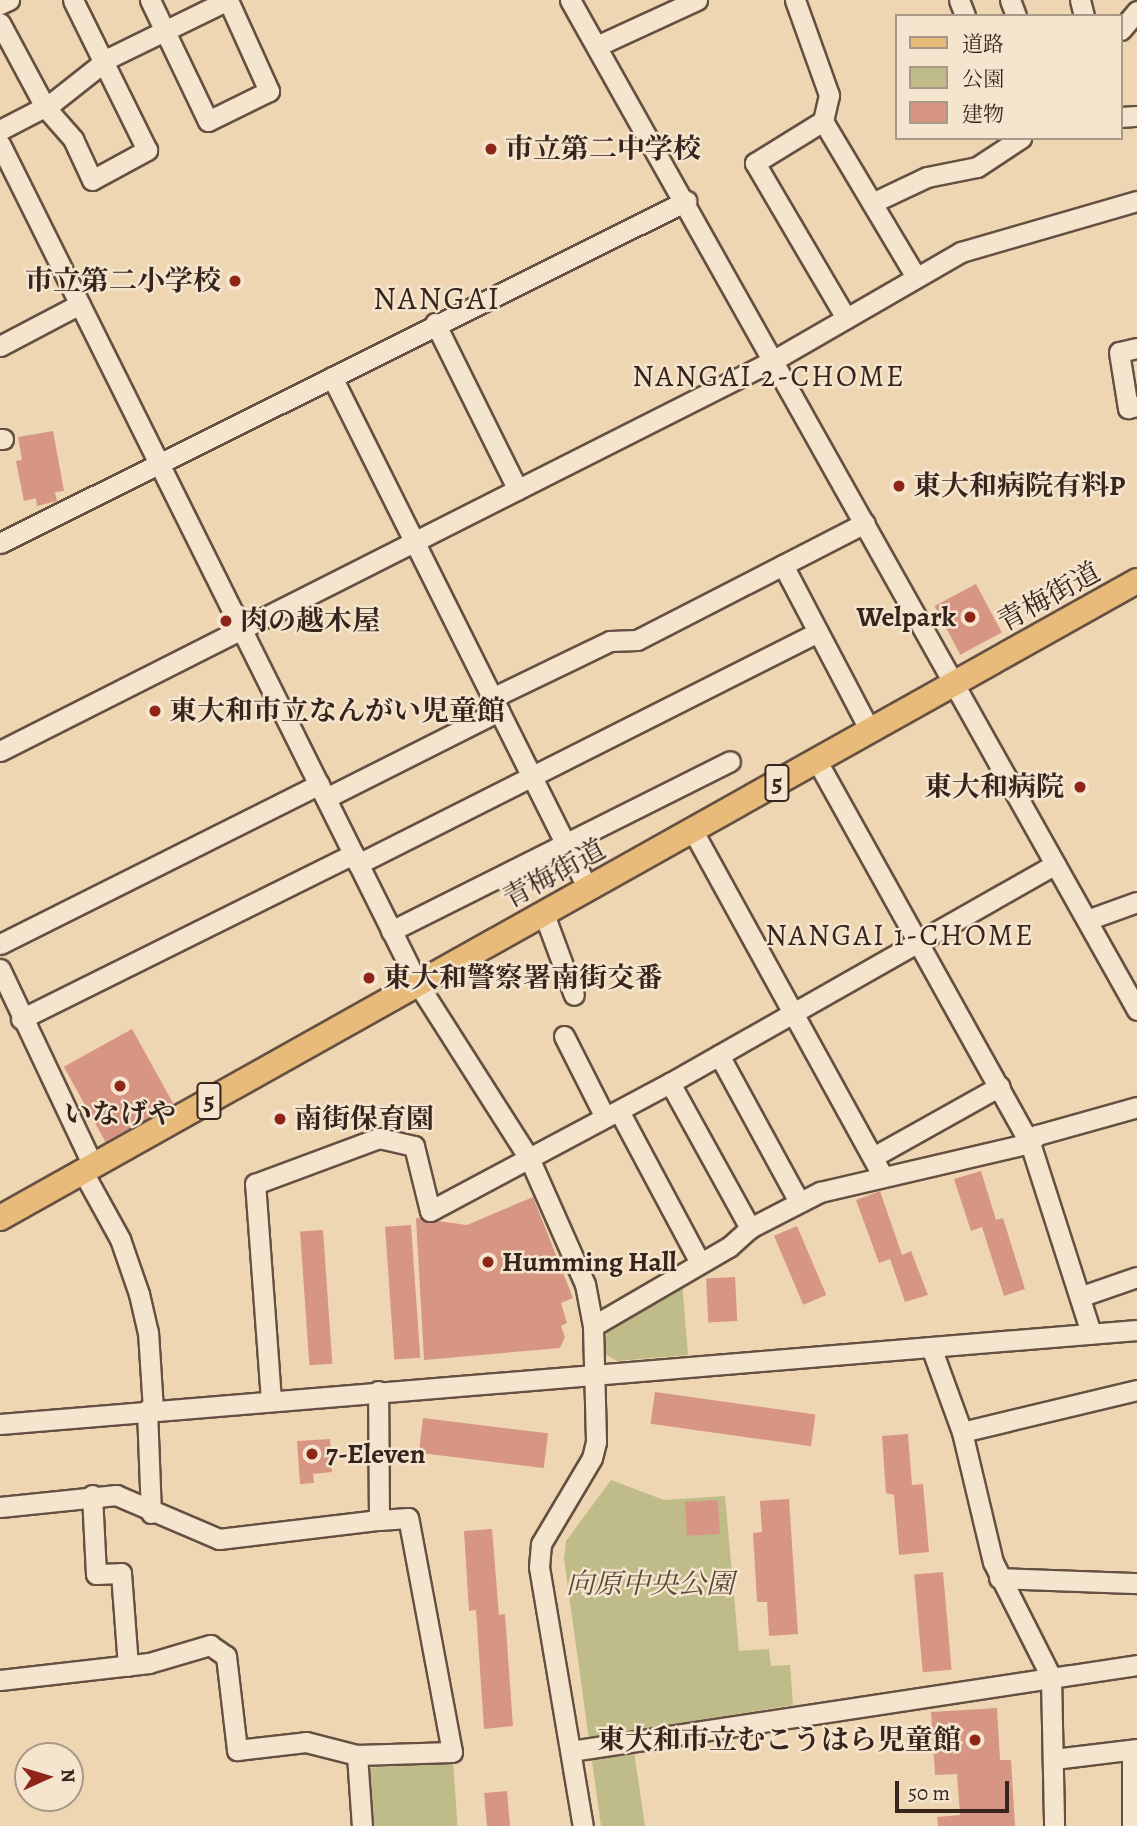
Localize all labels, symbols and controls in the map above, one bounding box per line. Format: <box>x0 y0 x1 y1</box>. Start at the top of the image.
legend <box>895 14 1123 140</box>
text: 道路 <box>962 30 1004 58</box>
text: 公園 <box>962 65 1004 93</box>
text: 建物 <box>962 100 1004 128</box>
place label: 市立第二中学校 <box>505 132 701 166</box>
marker: 市立第二中学校 <box>483 141 499 157</box>
place label: 市立第二小学校 <box>25 264 221 298</box>
marker: 市立第二小学校 <box>227 273 243 289</box>
district label: NANGAI <box>374 279 500 317</box>
district label: NANGAI 2-CHOME <box>634 358 904 394</box>
place label: 東大和病院有料P <box>913 469 1125 503</box>
marker: 東大和病院有料P <box>891 478 907 494</box>
street label: 青梅街道 <box>992 555 1106 639</box>
place label: Welpark <box>857 600 956 634</box>
place label: 肉の越木屋 <box>240 604 380 638</box>
marker: Welpark <box>962 609 978 625</box>
marker: 肉の越木屋 <box>218 613 234 629</box>
place label: 東大和市立なんがい児童館 <box>169 694 505 728</box>
marker: 東大和市立なんがい児童館 <box>147 703 163 719</box>
road number: 5 <box>763 761 791 806</box>
place label: 東大和病院 <box>924 770 1064 804</box>
marker: 東大和病院 <box>1070 777 1090 797</box>
street label: 青梅街道 <box>497 832 611 916</box>
district label: NANGAI 1-CHOME <box>767 917 1033 953</box>
place label: 東大和警察署南街交番 <box>383 961 663 995</box>
marker: 東大和警察署南街交番 <box>361 970 377 986</box>
marker: いなげや <box>112 1078 128 1094</box>
road number: 5 <box>195 1078 223 1124</box>
place label: いなげや <box>64 1097 176 1131</box>
place label: 南街保育園 <box>294 1102 434 1136</box>
marker: 南街保育園 <box>272 1111 288 1127</box>
place label: Humming Hall <box>502 1245 677 1279</box>
marker: Humming Hall <box>480 1254 496 1270</box>
place label: 7-Eleven <box>326 1437 426 1471</box>
marker: 7-Eleven <box>304 1446 320 1462</box>
park label: 向原中央公園 <box>566 1567 734 1601</box>
place label: 東大和市立むこうはら児童館 <box>597 1723 961 1757</box>
marker: 東大和市立むこうはら児童館 <box>967 1732 983 1748</box>
north arrow <box>14 1742 84 1812</box>
scale bar <box>899 1766 1013 1810</box>
text: N <box>55 1768 81 1783</box>
text: 50 m <box>908 1779 950 1807</box>

